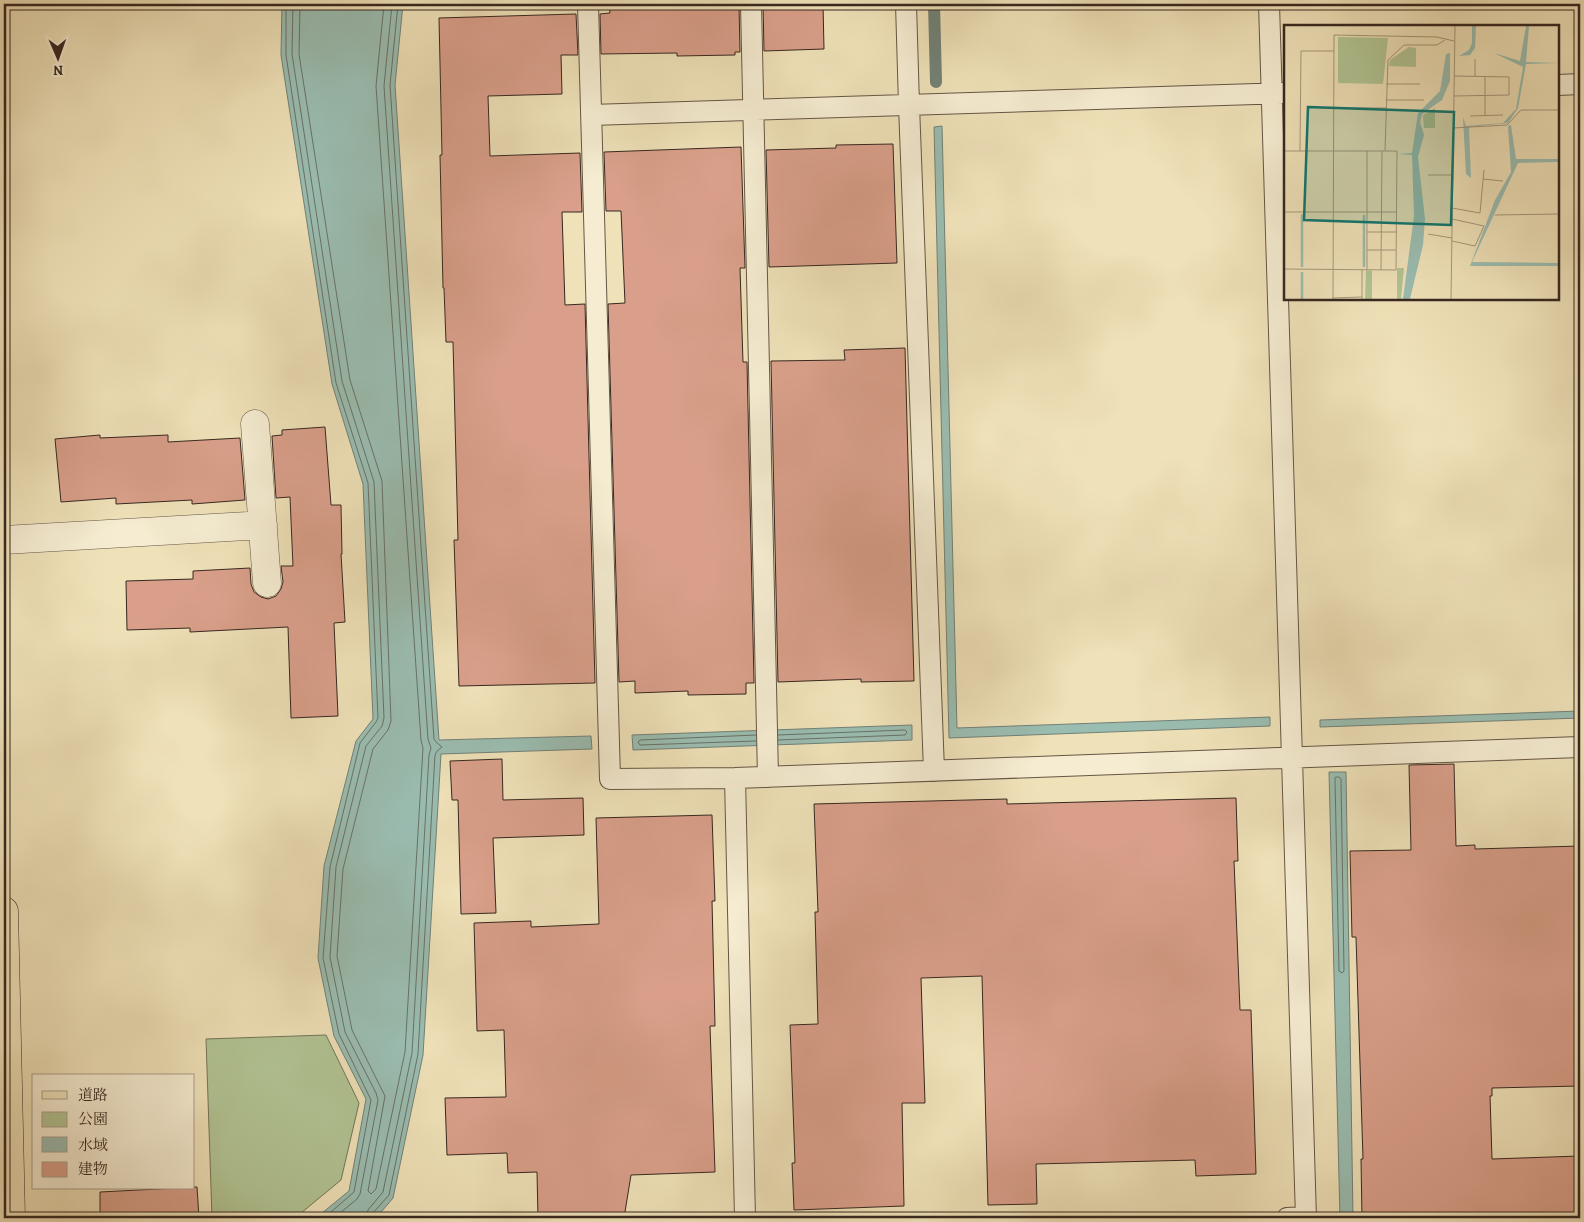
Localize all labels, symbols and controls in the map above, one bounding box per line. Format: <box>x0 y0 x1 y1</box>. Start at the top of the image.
inset map <box>1284 25 1559 300</box>
north arrow <box>32 32 82 82</box>
text: N <box>53 61 64 80</box>
legend <box>32 1074 195 1190</box>
text: 道路 <box>78 1085 108 1105</box>
text: 公園 <box>78 1109 108 1129</box>
text: 水域 <box>78 1135 108 1155</box>
text: 建物 <box>78 1159 108 1179</box>

